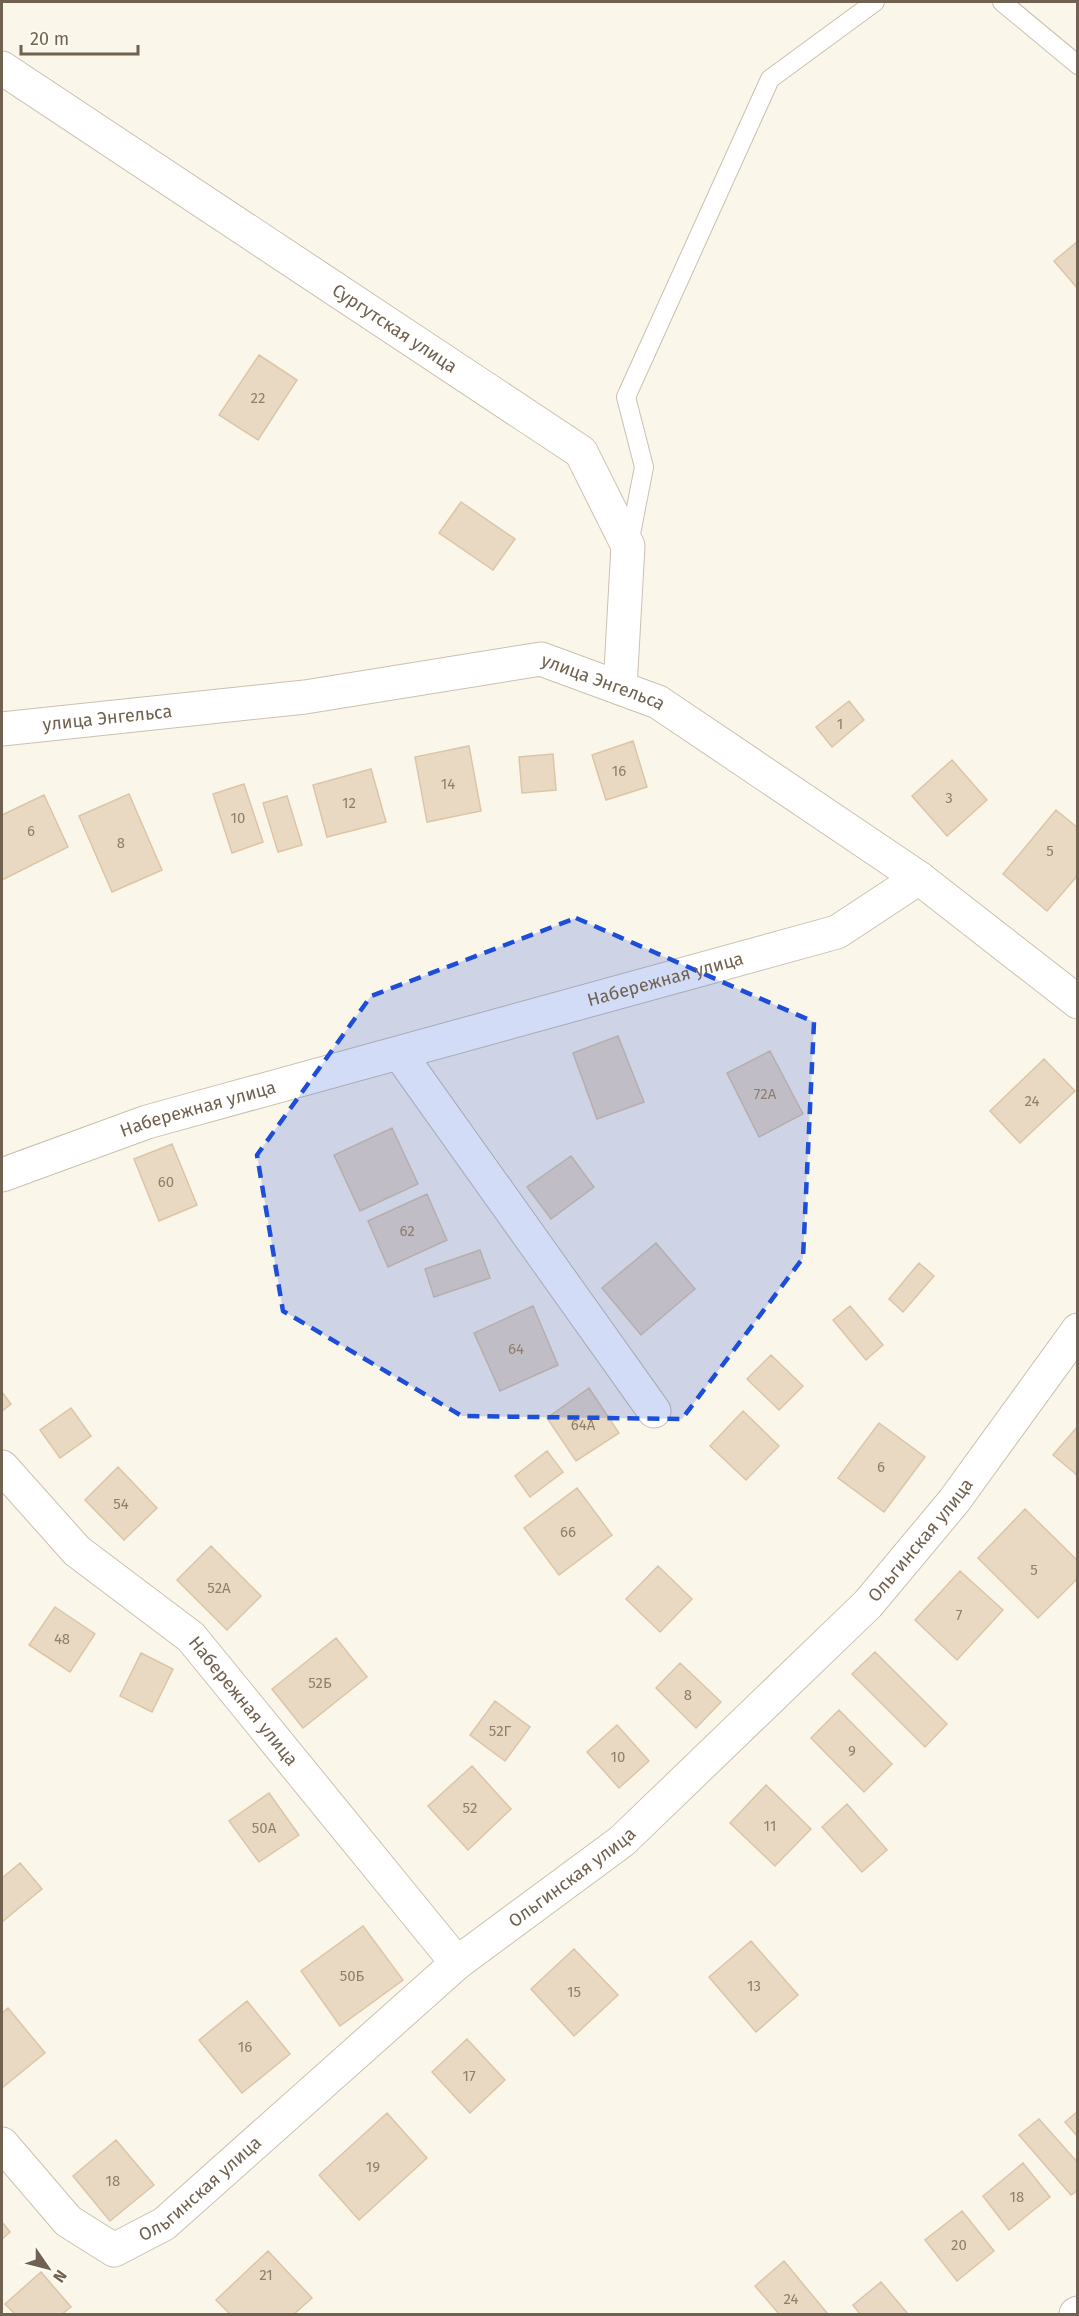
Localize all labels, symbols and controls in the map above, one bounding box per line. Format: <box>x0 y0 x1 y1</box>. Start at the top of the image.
scale bar <box>21 18 138 56</box>
text: 20 m <box>30 28 69 50</box>
street label: Сургутская улица <box>328 279 461 378</box>
house number: 22 <box>251 389 265 407</box>
street label: улица Энгельса <box>538 649 670 715</box>
street label: улица Энгельса <box>42 700 173 736</box>
house number: 1 <box>837 715 843 733</box>
house number: 16 <box>612 762 626 780</box>
house number: 14 <box>441 775 455 793</box>
house number: 3 <box>945 789 953 807</box>
house number: 12 <box>342 794 356 812</box>
house number: 10 <box>231 809 245 827</box>
house number: 6 <box>27 822 35 840</box>
house number: 8 <box>117 834 125 852</box>
house number: 5 <box>1046 842 1054 860</box>
street label: Набережная улица <box>585 947 746 1011</box>
street label: Набережная улица <box>117 1076 278 1142</box>
house number: 72А <box>754 1085 777 1103</box>
house number: 24 <box>1024 1092 1040 1110</box>
house number: 60 <box>158 1173 174 1191</box>
house number: 62 <box>399 1222 415 1240</box>
house number: 64 <box>508 1340 524 1358</box>
house number: 64А <box>571 1416 596 1434</box>
house number: 6 <box>877 1458 885 1476</box>
street label: Ольгинская улица <box>863 1474 978 1607</box>
house number: 54 <box>113 1495 129 1513</box>
house number: 66 <box>560 1523 576 1541</box>
house number: 5 <box>1030 1561 1038 1579</box>
house number: 52А <box>207 1579 231 1597</box>
house number: 7 <box>956 1606 963 1624</box>
house number: 48 <box>54 1630 70 1648</box>
street label: Набережная улица <box>184 1632 303 1770</box>
house number: 52Б <box>308 1674 332 1692</box>
house number: 8 <box>684 1686 692 1704</box>
house number: 52Г <box>489 1722 512 1740</box>
house number: 9 <box>848 1742 856 1760</box>
house number: 10 <box>611 1748 625 1766</box>
house number: 52 <box>463 1799 477 1817</box>
house number: 11 <box>764 1817 776 1835</box>
house number: 50А <box>252 1819 277 1837</box>
street label: Ольгинская улица <box>504 1823 640 1932</box>
house number: 50Б <box>340 1967 365 1985</box>
house number: 13 <box>747 1977 761 1995</box>
house number: 15 <box>567 1983 581 2001</box>
house number: 16 <box>238 2038 252 2056</box>
house number: 17 <box>462 2067 476 2085</box>
street label: Ольгинская улица <box>135 2132 266 2246</box>
house number: 19 <box>366 2158 380 2176</box>
house number: 18 <box>106 2172 120 2190</box>
house number: 18 <box>1010 2188 1024 2206</box>
house number: 20 <box>951 2236 967 2254</box>
north arrow <box>18 2238 78 2298</box>
house number: 21 <box>259 2266 273 2284</box>
text: N <box>49 2267 71 2286</box>
house number: 24 <box>783 2290 799 2308</box>

